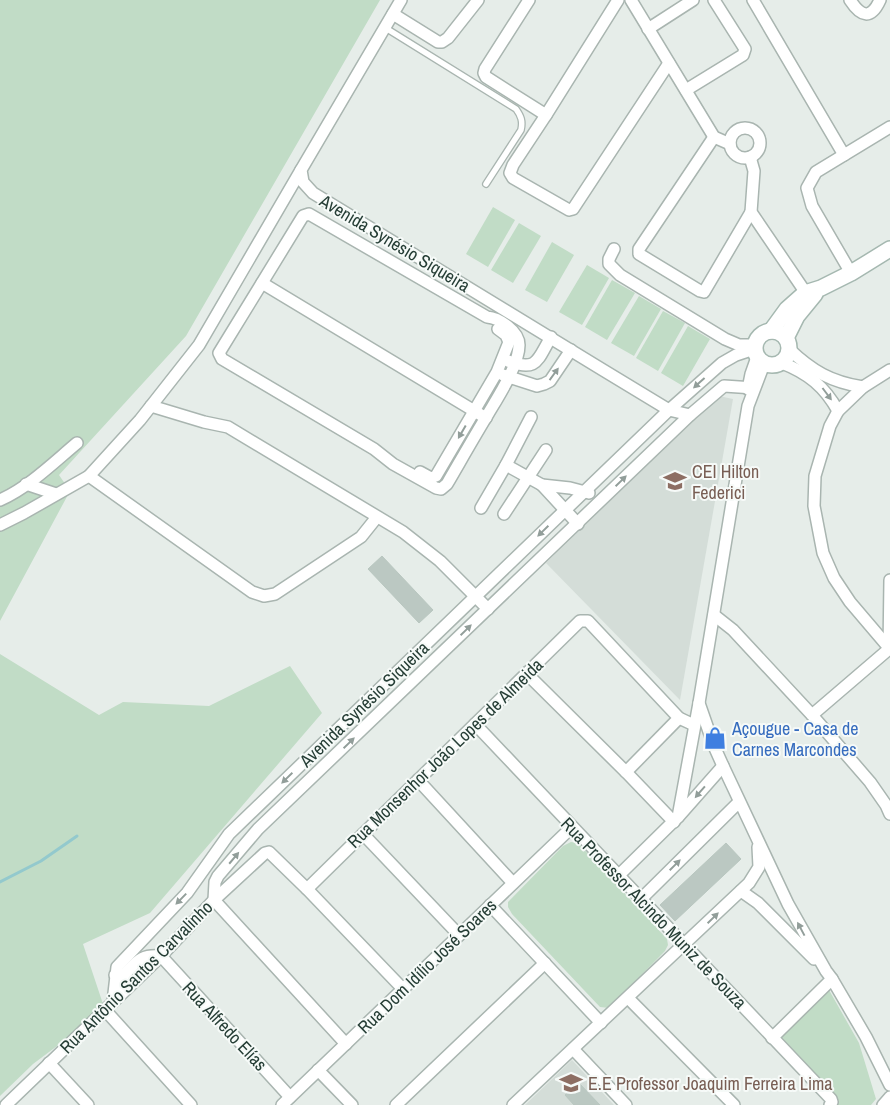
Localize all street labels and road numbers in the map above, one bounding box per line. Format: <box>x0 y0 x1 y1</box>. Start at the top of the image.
street label: Avenida Synésio Siqueira <box>314 188 475 298</box>
street label: Avenida Synésio Siqueira <box>293 636 434 773</box>
street label: Rua Monsenhor João Lopes de Almeida <box>342 653 548 853</box>
street label: Rua Professor Alcindo Muniz de Souza <box>556 812 752 1014</box>
street label: Rua Dom Idílio José Soares <box>352 893 502 1039</box>
street label: Rua Antônio Santos Carvalinho <box>54 895 218 1059</box>
street label: Rua Alfredo Elías <box>177 976 273 1076</box>

